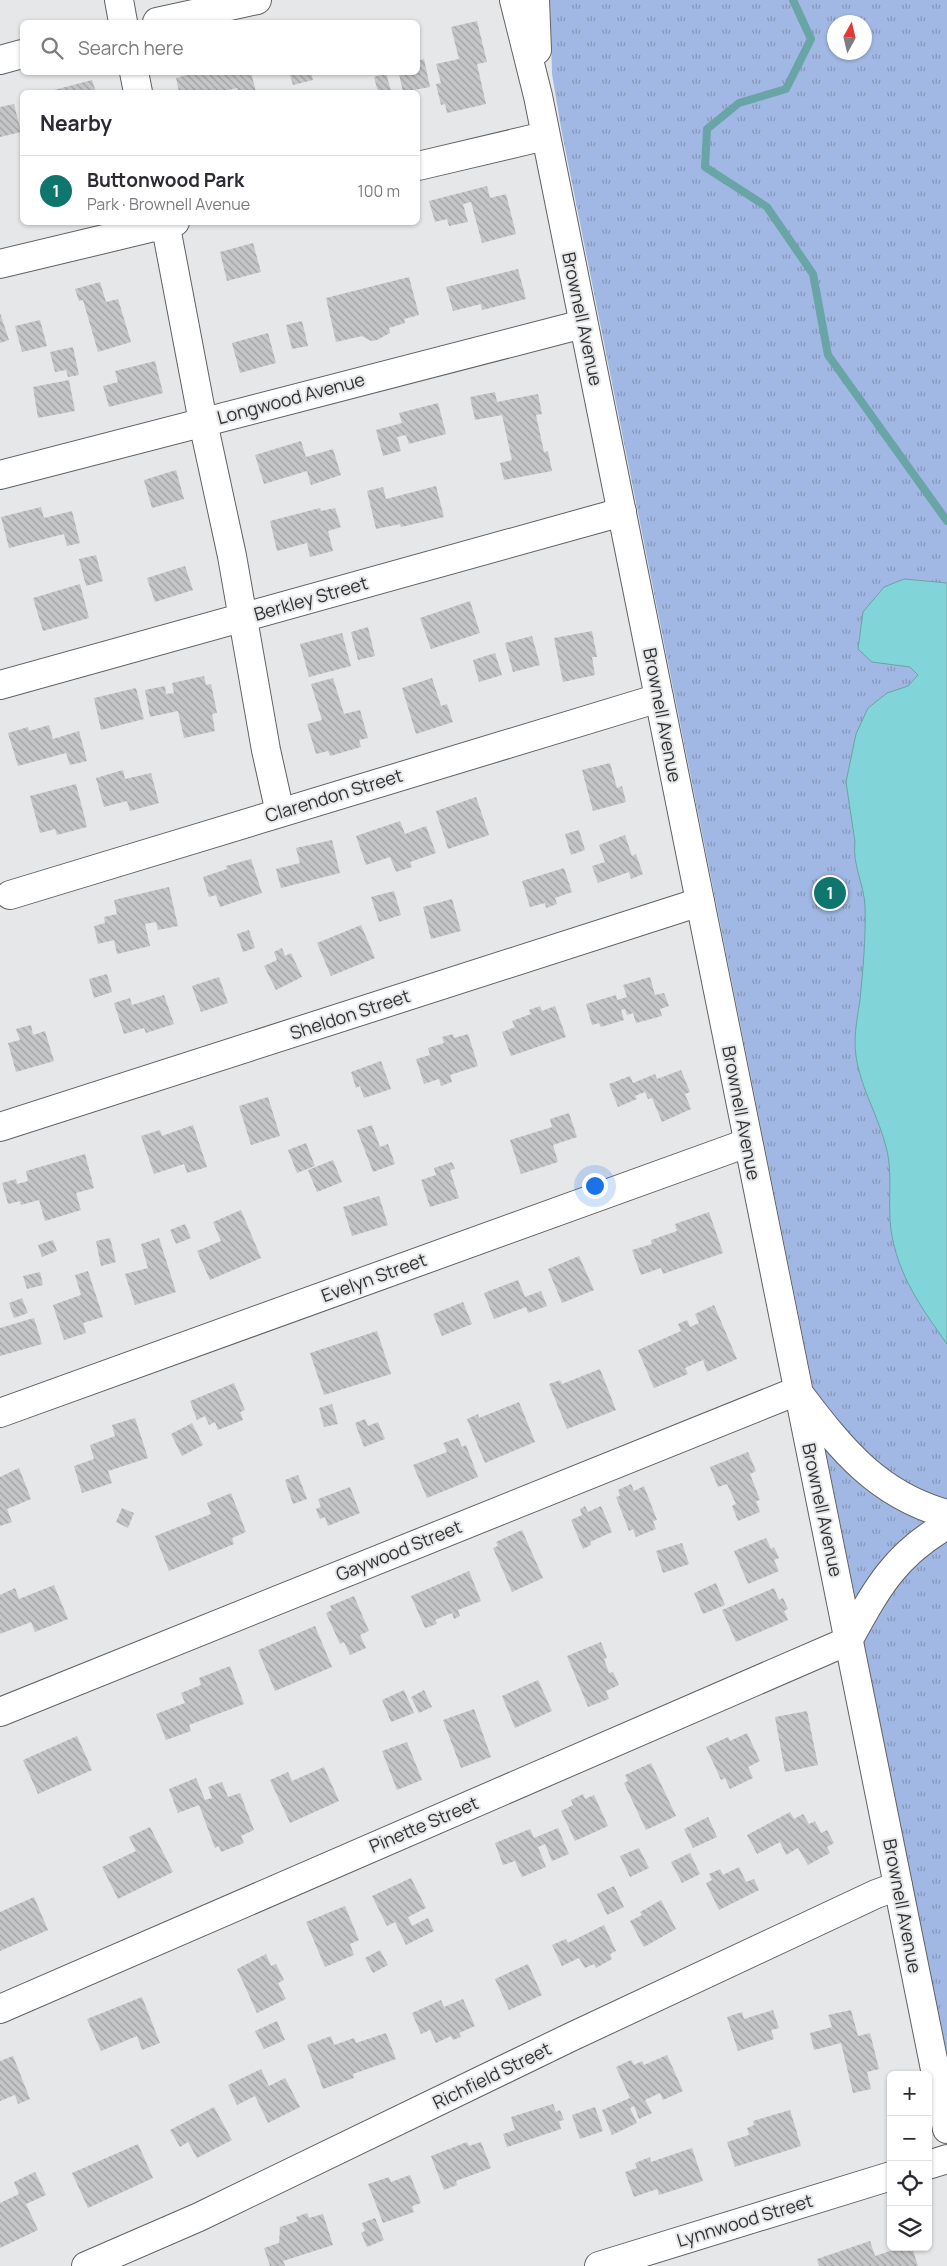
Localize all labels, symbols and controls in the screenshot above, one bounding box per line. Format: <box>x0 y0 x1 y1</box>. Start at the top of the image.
north arrow <box>827 15 872 60</box>
search box <box>20 20 420 75</box>
icon: search <box>38 34 66 62</box>
text: Search here <box>78 35 184 61</box>
text: Nearby <box>40 109 112 137</box>
text: Buttonwood Park <box>87 167 244 193</box>
text: 1 <box>52 180 60 202</box>
text: 100 m <box>357 180 400 202</box>
text: Park · Brownell Avenue <box>87 193 250 215</box>
street label: Brownell Avenue <box>557 250 609 388</box>
street label: Longwood Avenue <box>214 367 367 429</box>
street label: Berkley Street <box>251 570 370 626</box>
street label: Brownell Avenue <box>638 646 688 784</box>
street label: Clarendon Street <box>262 763 405 827</box>
pin: 1 <box>814 874 846 912</box>
street label: Sheldon Street <box>287 983 413 1045</box>
street label: Brownell Avenue <box>717 1044 767 1182</box>
your location <box>582 1173 608 1199</box>
street label: Evelyn Street <box>318 1247 430 1307</box>
street label: Brownell Avenue <box>797 1441 849 1579</box>
street label: Gaywood Street <box>332 1514 465 1586</box>
street label: Pinette Street <box>365 1790 482 1858</box>
street label: Brownell Avenue <box>878 1837 928 1975</box>
street label: Richfield Street <box>428 2036 555 2114</box>
map controls <box>887 2071 932 2251</box>
button: + <box>887 2071 932 2116</box>
button: − <box>887 2116 932 2161</box>
button: locate <box>887 2161 932 2206</box>
street label: Lynnwood Street <box>674 2188 816 2252</box>
button: layers <box>887 2206 932 2251</box>

